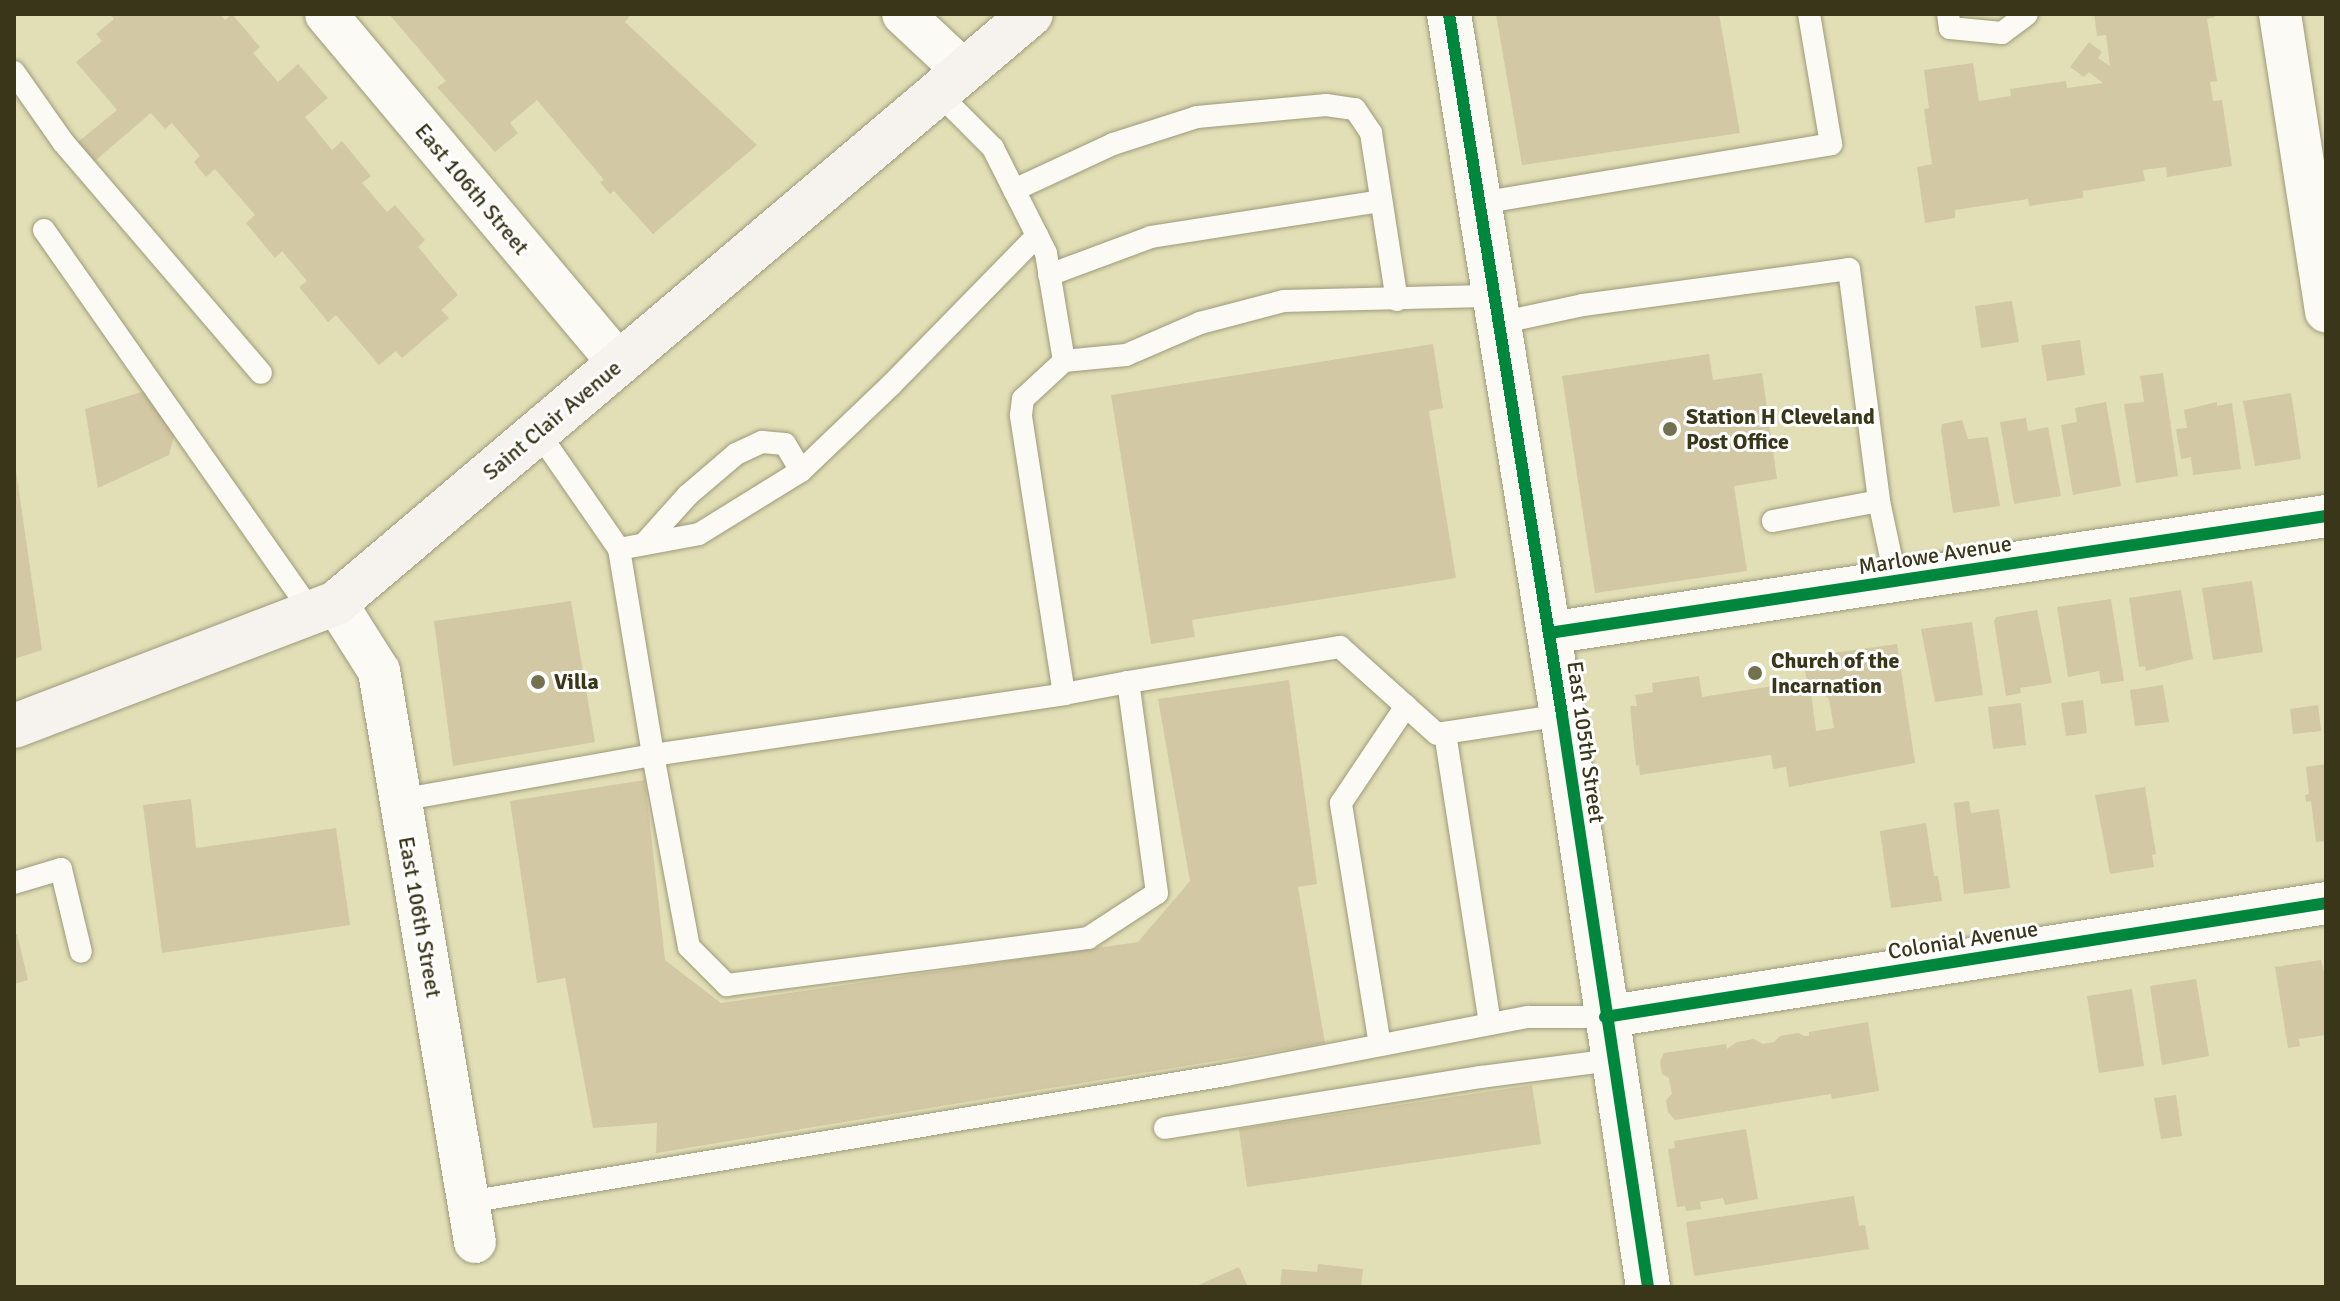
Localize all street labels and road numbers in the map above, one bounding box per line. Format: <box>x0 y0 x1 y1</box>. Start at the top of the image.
street label: East 106th Street <box>409 118 535 260</box>
street label: Saint Clair Avenue <box>477 354 627 486</box>
street label: Marlowe Avenue <box>1857 530 2013 580</box>
street label: East 105th Street <box>1562 659 1610 825</box>
street label: East 106th Street <box>393 834 447 1000</box>
street label: Colonial Avenue <box>1886 915 2040 965</box>

